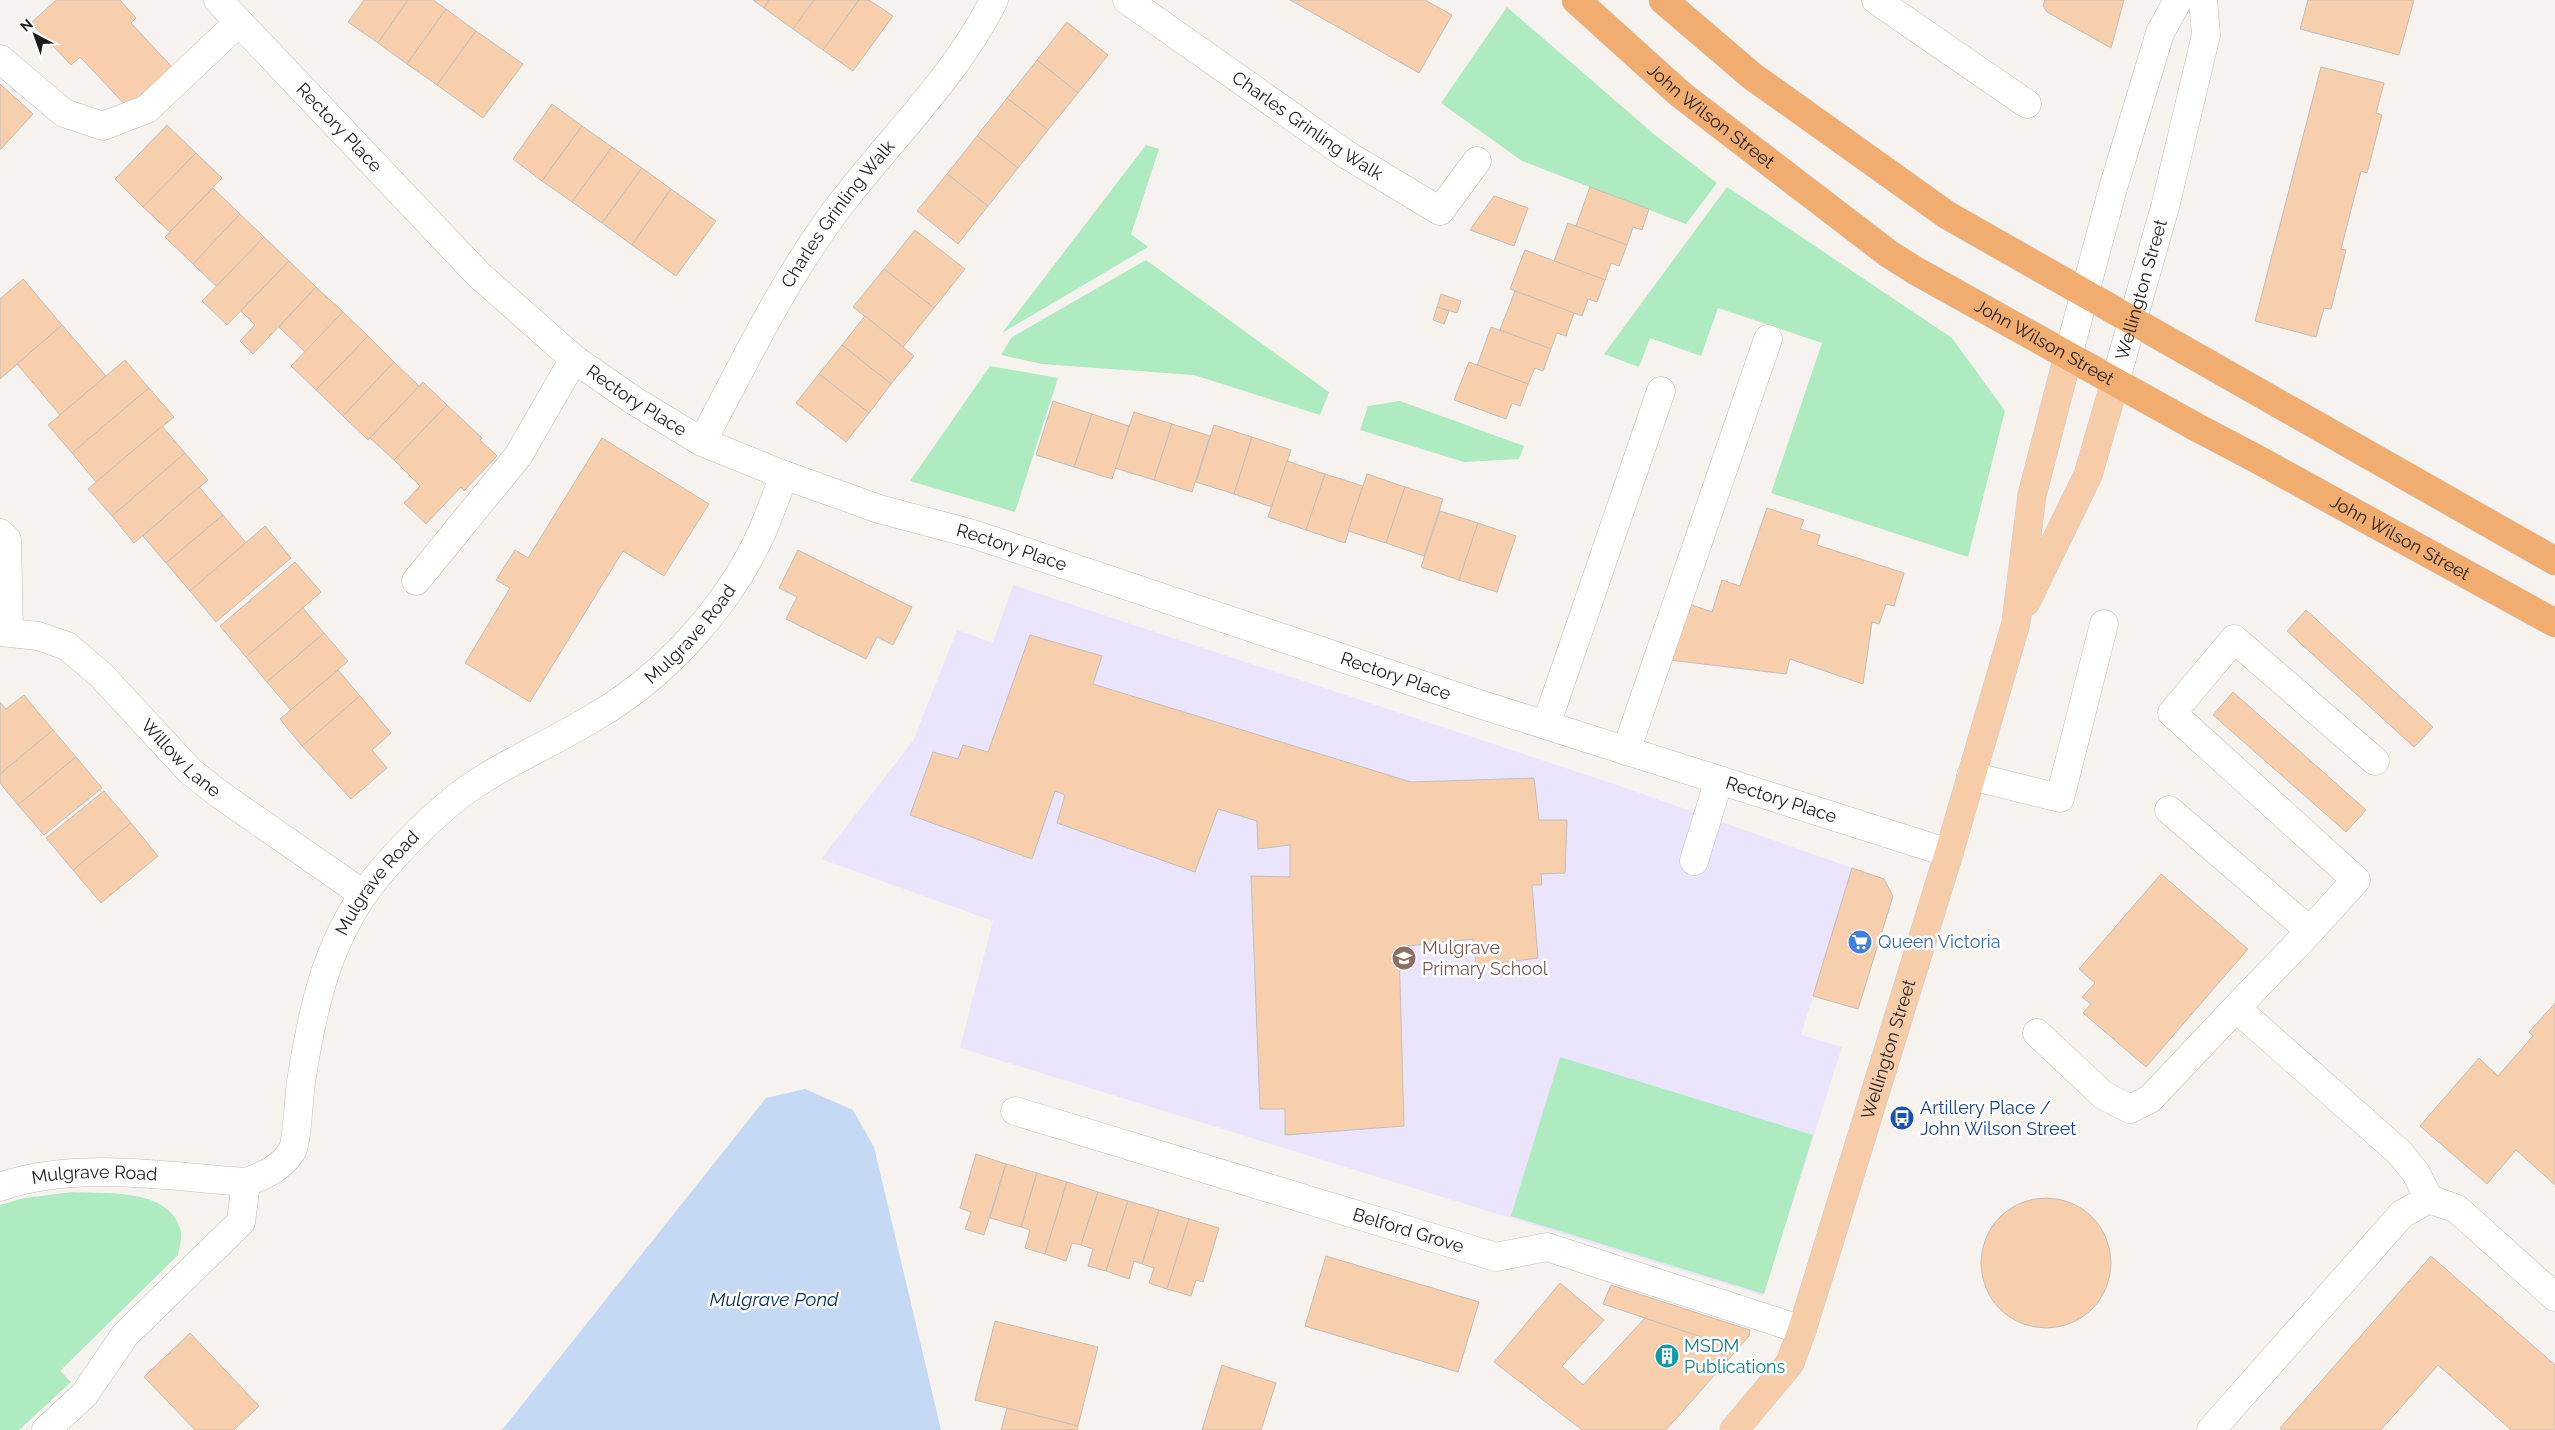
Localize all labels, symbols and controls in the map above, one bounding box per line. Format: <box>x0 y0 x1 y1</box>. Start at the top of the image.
north arrow <box>10 10 60 60</box>
text: N <box>17 16 36 35</box>
street label: John Wilson Street <box>1643 59 1779 172</box>
street label: Charles Grinling Walk <box>1228 66 1387 184</box>
street label: Rectory Place <box>292 78 387 177</box>
street label: Charles Grinling Walk <box>776 135 899 291</box>
street label: Wellington Street <box>2111 217 2171 362</box>
street label: John Wilson Street <box>1971 295 2118 389</box>
street label: Rectory Place <box>583 360 691 440</box>
street label: John Wilson Street <box>2327 490 2474 584</box>
street label: Rectory Place <box>954 519 1070 575</box>
street label: Mulgrave Road <box>640 580 740 688</box>
street label: Rectory Place <box>1338 647 1454 704</box>
street label: Willow Lane <box>137 714 225 802</box>
street label: Rectory Place <box>1723 772 1840 827</box>
street label: Mulgrave Road <box>331 826 423 939</box>
supermarket icon: Queen Victoria <box>1847 929 1873 955</box>
place label: Queen Victoria <box>1878 931 2000 952</box>
place label: Mulgrave Primary School <box>1422 937 1548 979</box>
school or university icon: Mulgrave Primary School <box>1391 945 1417 971</box>
street label: Wellington Street <box>1857 977 1919 1122</box>
place label: Artillery Place / John Wilson Street <box>1920 1097 2076 1139</box>
bus stop icon: Artillery Place / John Wilson Street <box>1889 1105 1915 1131</box>
street label: Mulgrave Road <box>30 1161 158 1188</box>
street label: Belford Grove <box>1350 1203 1467 1257</box>
water label: Mulgrave Pond <box>710 1288 839 1310</box>
place label: MSDM Publications <box>1684 1335 1786 1377</box>
building icon: MSDM Publications <box>1654 1343 1680 1369</box>

